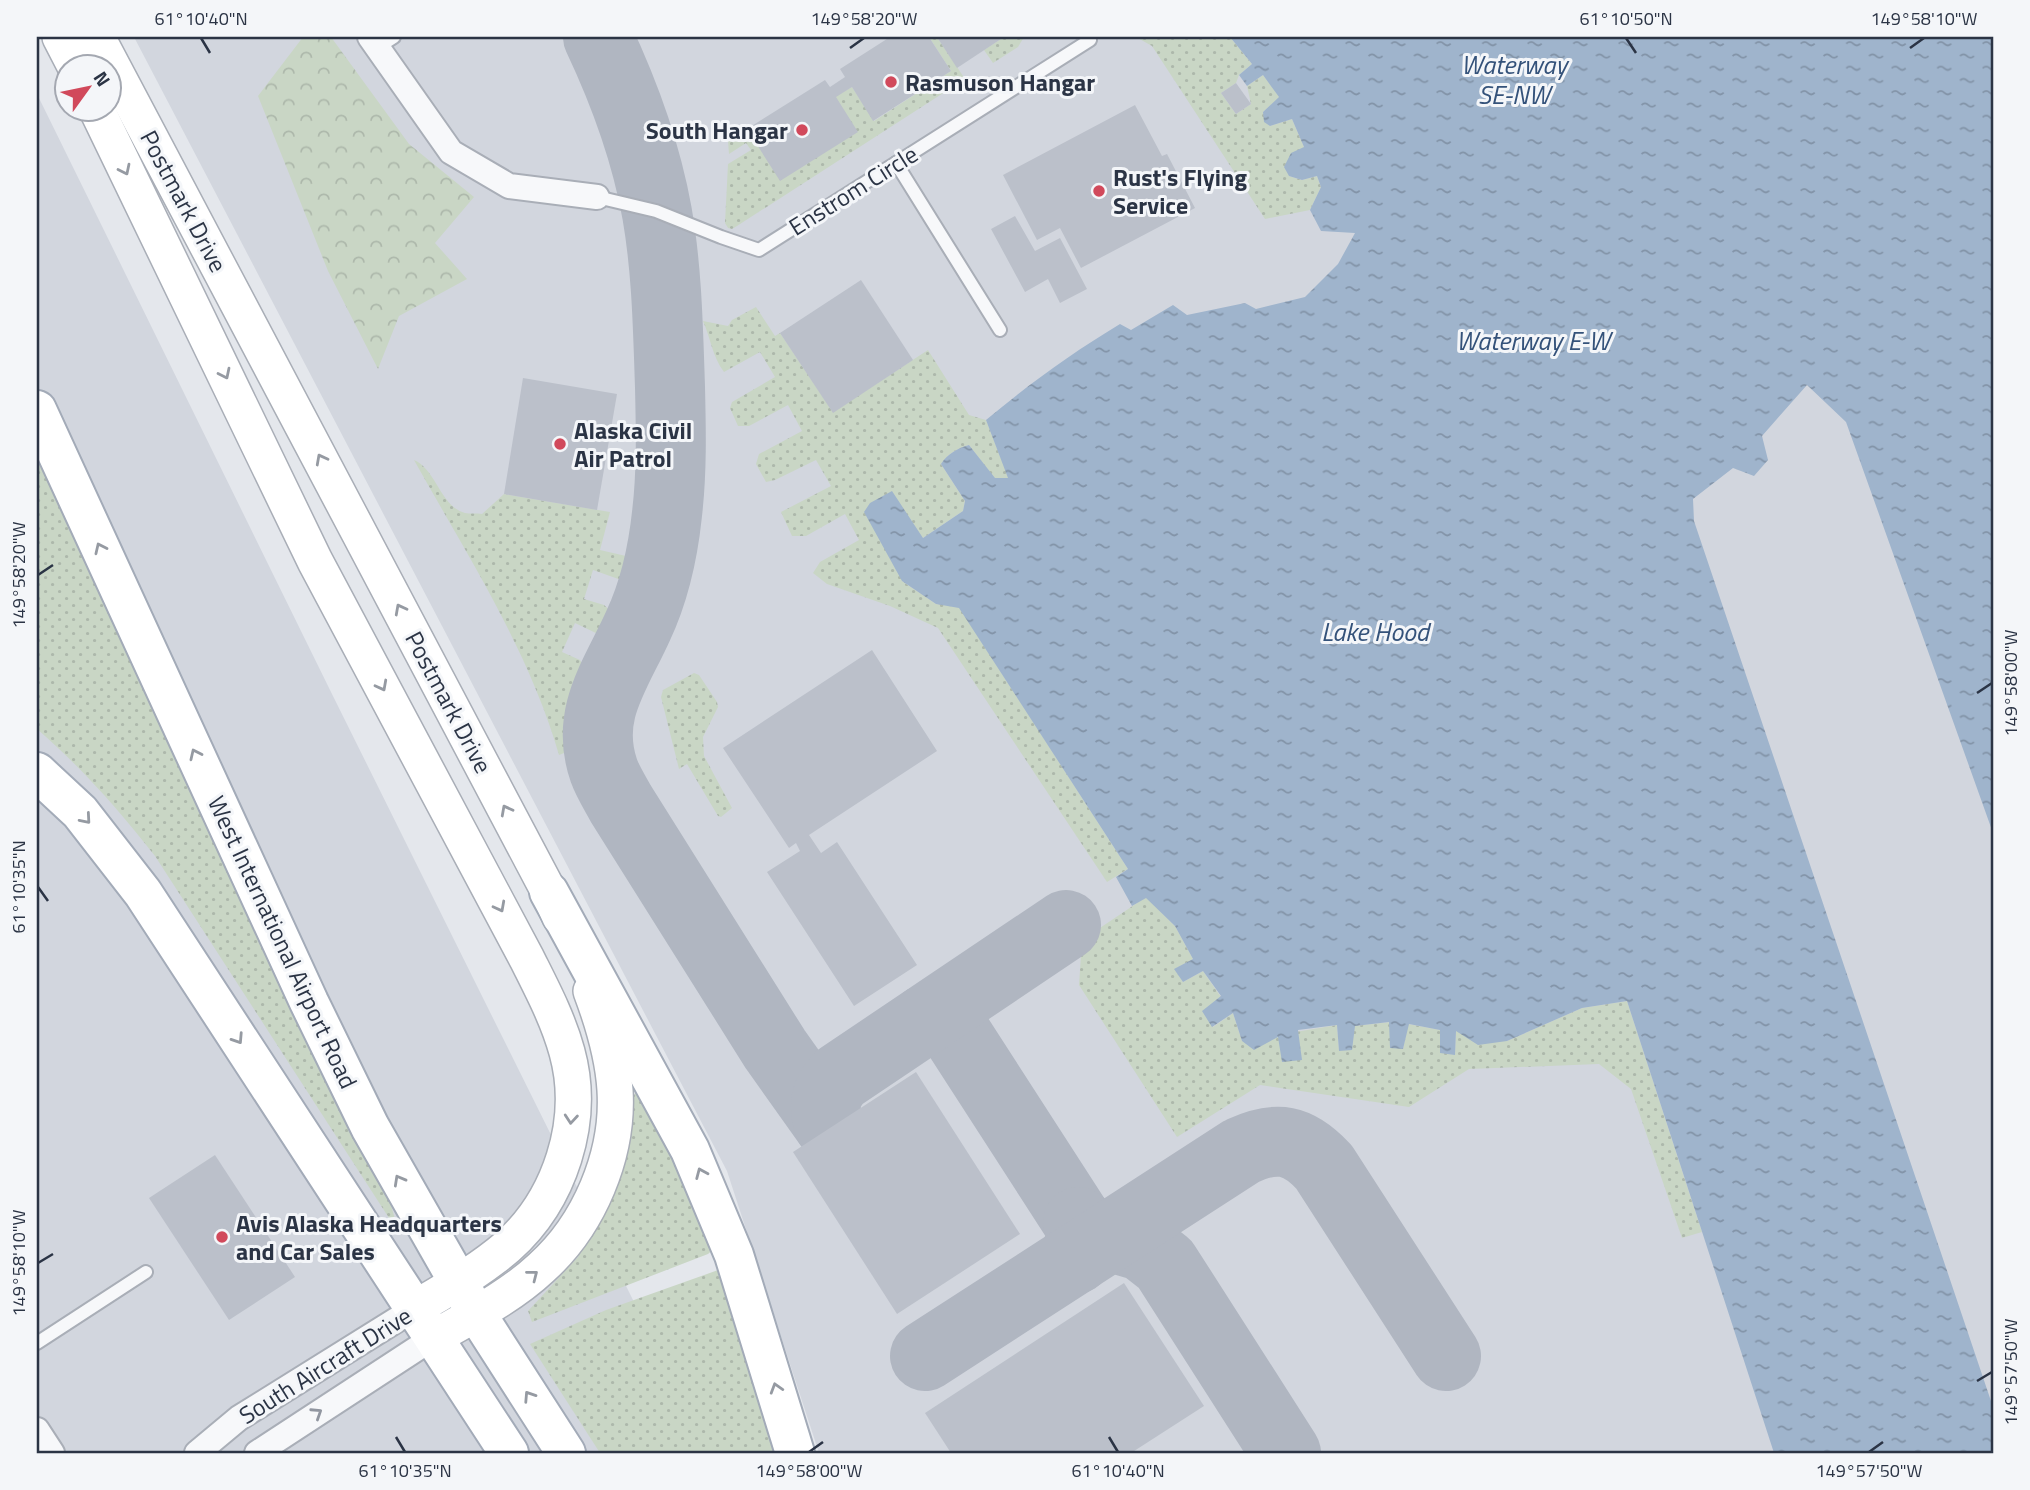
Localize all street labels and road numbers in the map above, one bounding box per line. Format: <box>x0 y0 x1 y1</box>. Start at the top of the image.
street label: Postmark Drive <box>131 124 237 278</box>
street label: Enstrom Circle <box>781 136 925 244</box>
street label: Postmark Drive <box>396 625 502 779</box>
street label: West International Airport Road <box>199 790 367 1094</box>
street label: South Aircraft Drive <box>232 1297 418 1433</box>

